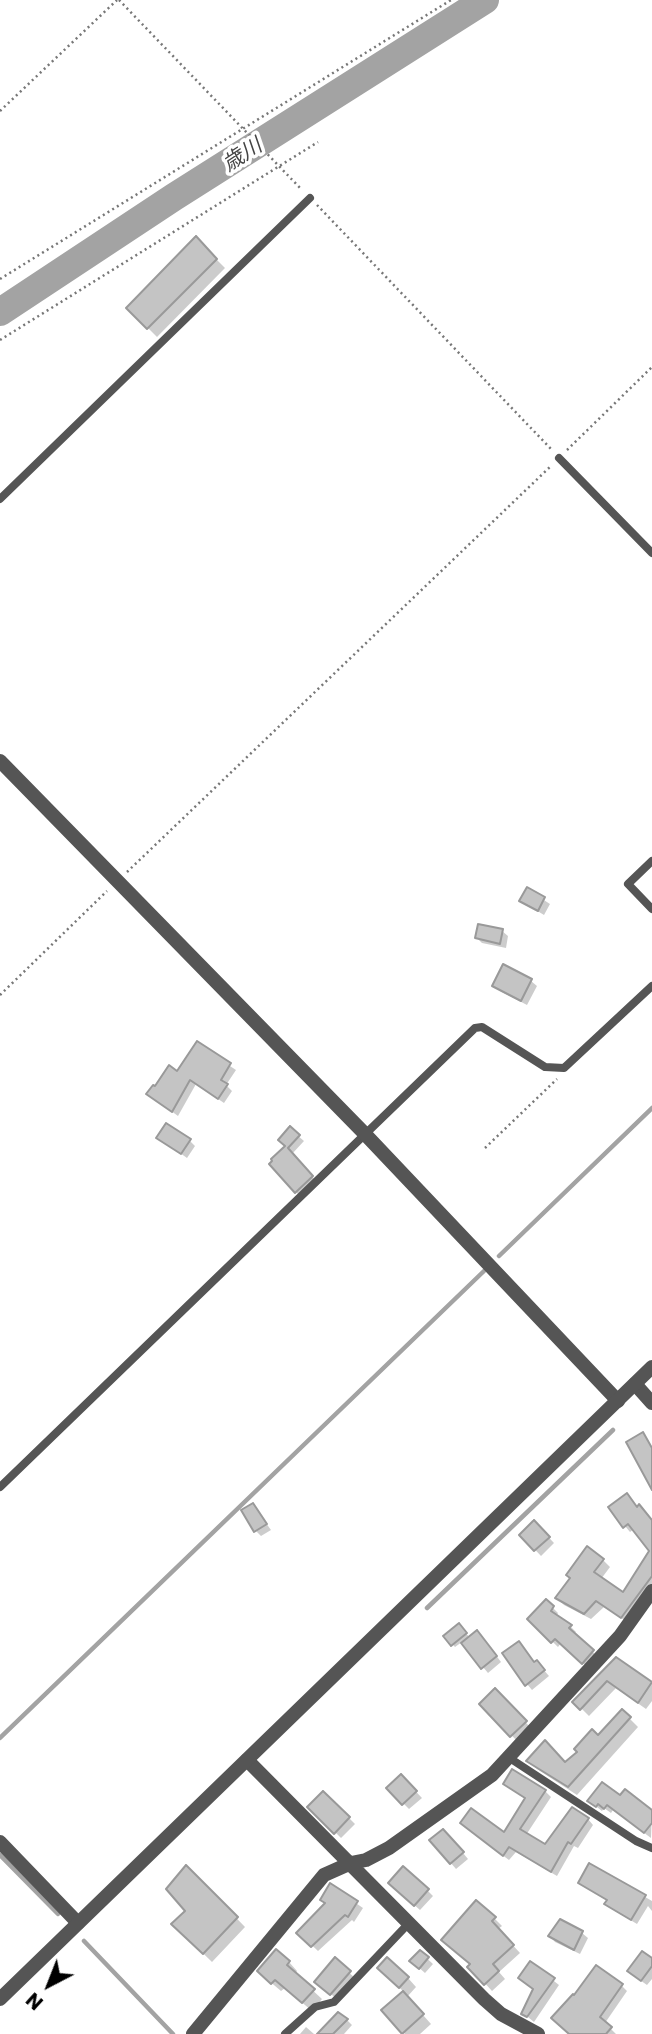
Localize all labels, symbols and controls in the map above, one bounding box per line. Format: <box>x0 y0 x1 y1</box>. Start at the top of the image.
water label: 歳川 <box>219 134 267 178</box>
north arrow <box>14 1950 84 2020</box>
text: N <box>20 1986 49 2016</box>

